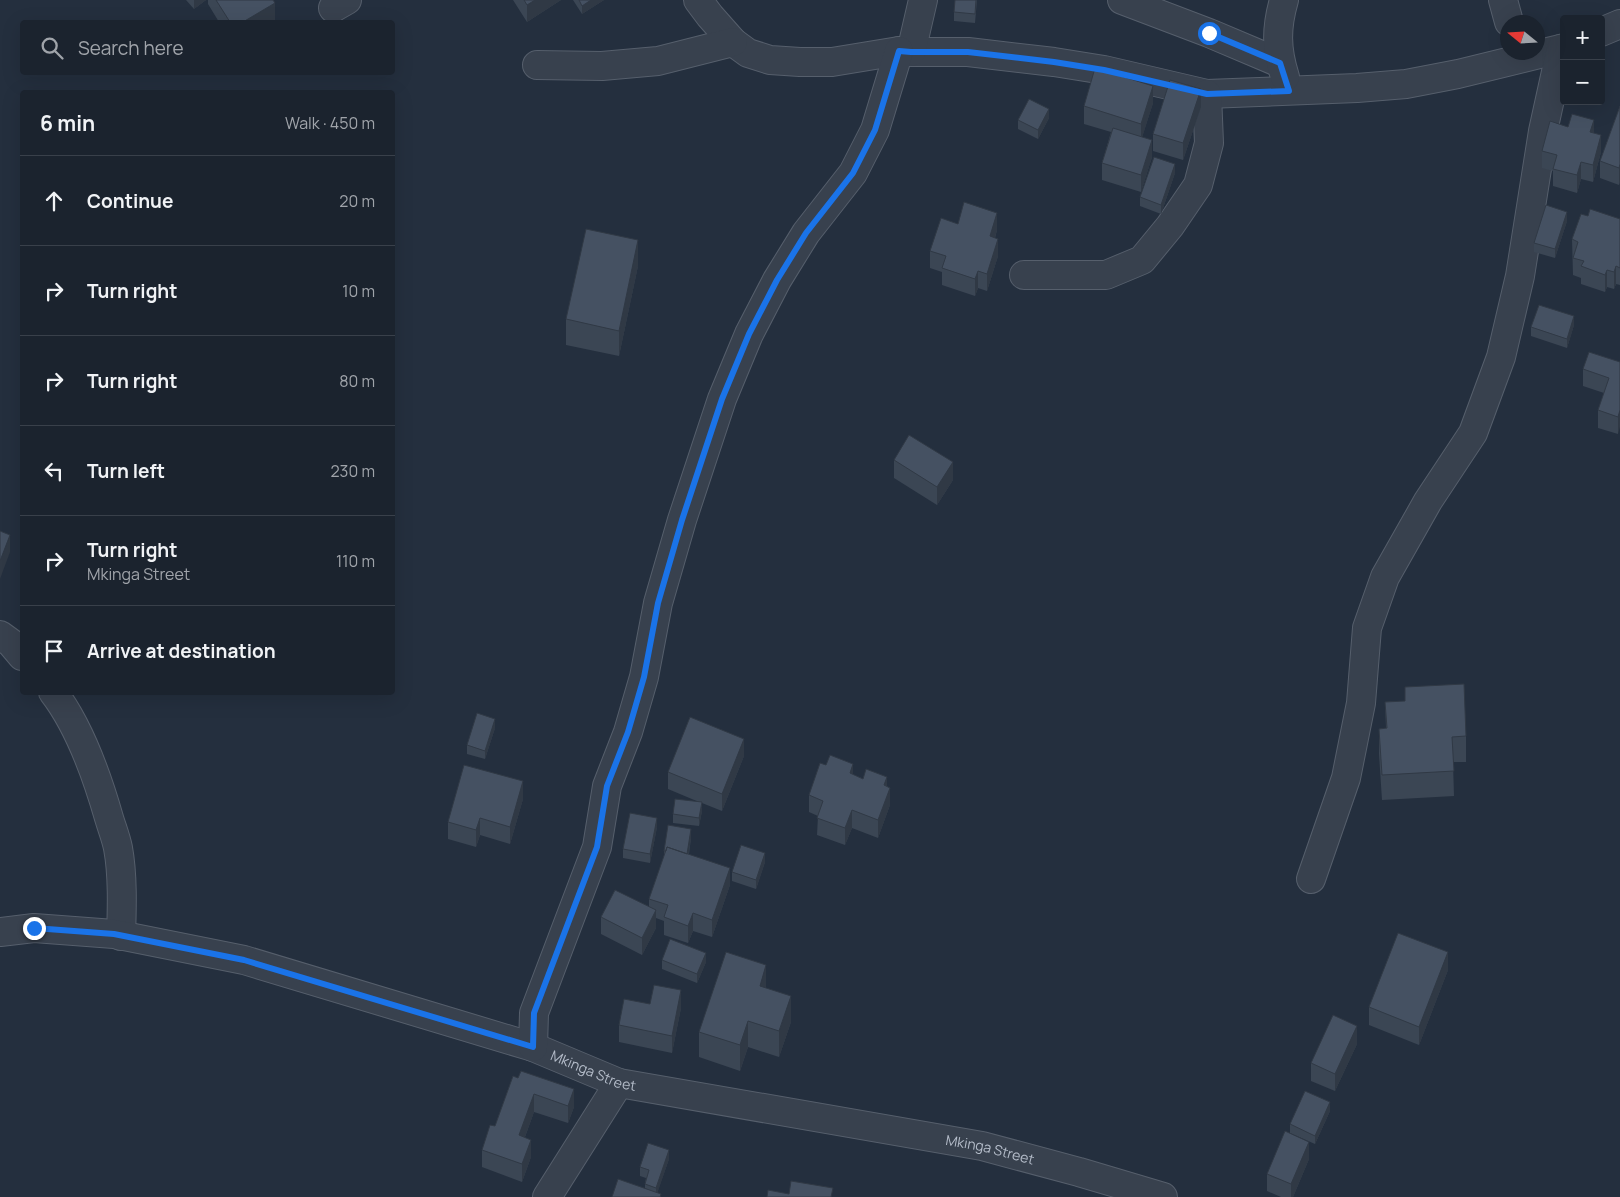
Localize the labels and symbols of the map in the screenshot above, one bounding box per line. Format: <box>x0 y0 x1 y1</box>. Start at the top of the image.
north arrow <box>1500 15 1545 60</box>
route start <box>1198 22 1221 45</box>
route end <box>23 917 46 940</box>
street label: Mkinga Street <box>548 1045 638 1095</box>
street label: Mkinga Street <box>944 1130 1037 1169</box>

